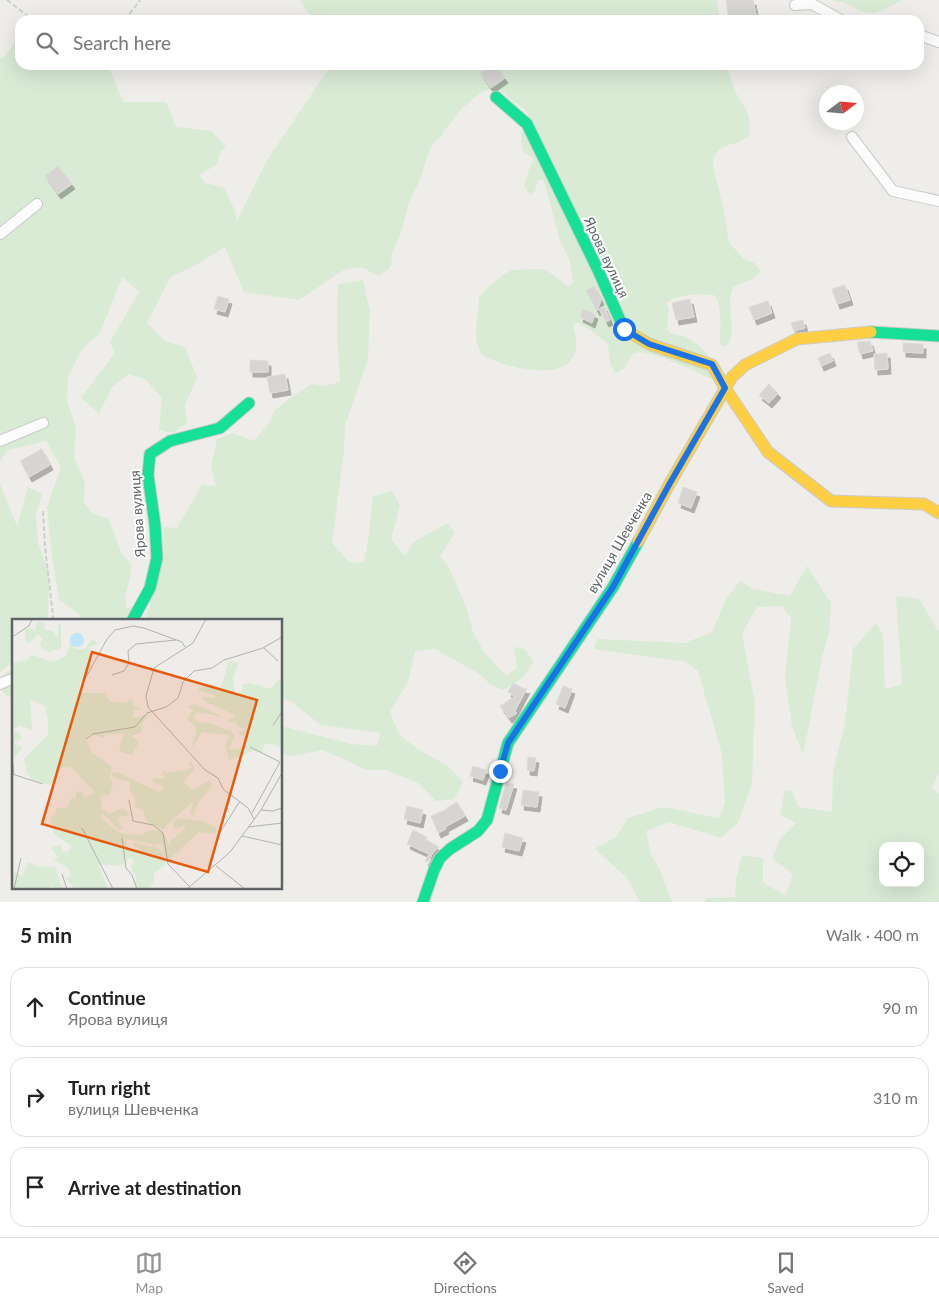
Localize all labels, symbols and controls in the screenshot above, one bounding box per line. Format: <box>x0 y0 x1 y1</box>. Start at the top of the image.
search box <box>15 15 924 70</box>
icon: search <box>33 29 61 57</box>
text: Search here <box>73 31 171 54</box>
north arrow <box>819 85 864 130</box>
street label: Ярова вулиця <box>580 213 633 300</box>
route start <box>613 318 636 341</box>
street label: Ярова вулиця <box>125 470 149 559</box>
street label: вулиця Шевченка <box>583 488 655 596</box>
inset map <box>12 619 282 889</box>
route end <box>489 760 512 783</box>
map controls <box>879 842 924 887</box>
button: locate <box>879 842 924 887</box>
text: 5 min <box>20 922 72 947</box>
text: Walk · 400 m <box>826 925 919 944</box>
text: Continue <box>68 986 146 1009</box>
icon: ahead <box>21 993 49 1021</box>
text: 90 m <box>882 998 918 1017</box>
text: Ярова вулиця <box>68 1009 168 1028</box>
text: Turn right <box>68 1076 150 1099</box>
icon: right <box>21 1083 49 1111</box>
text: 310 m <box>873 1088 918 1107</box>
text: вулиця Шевченка <box>68 1099 199 1118</box>
icon: arrive <box>21 1173 49 1201</box>
text: Arrive at destination <box>68 1176 241 1199</box>
tab: Map <box>135 1249 163 1296</box>
tab: Directions <box>434 1249 497 1296</box>
tab: Saved <box>767 1249 804 1296</box>

